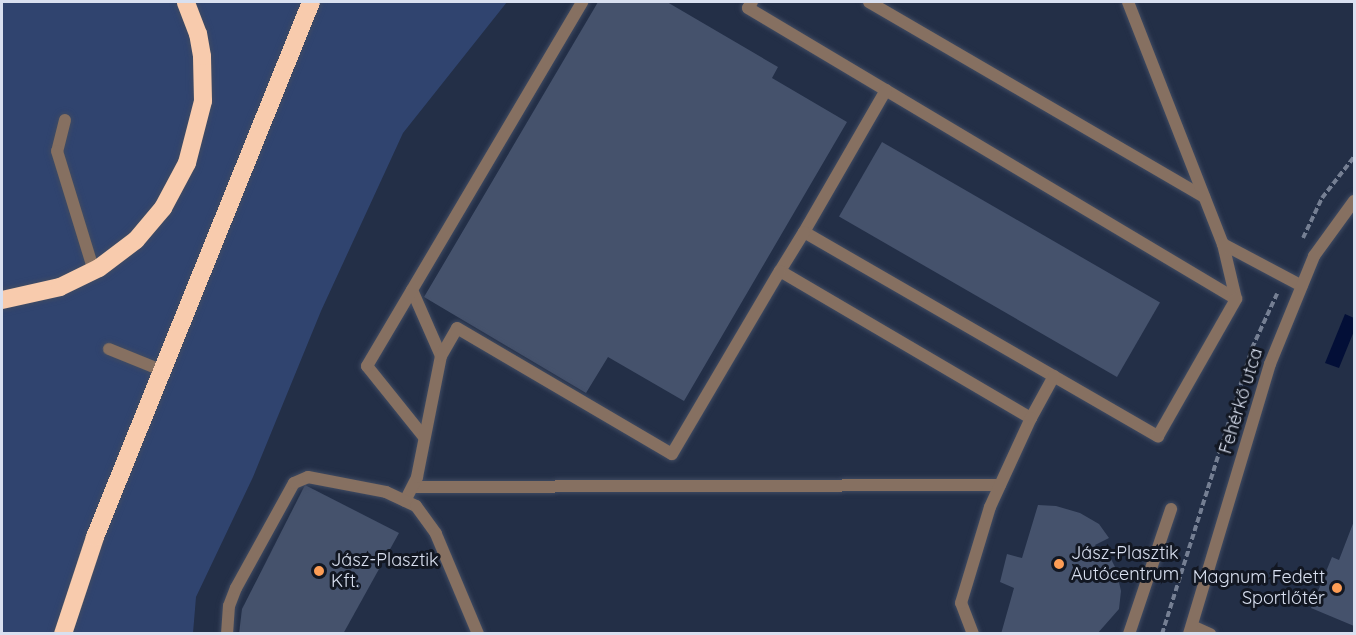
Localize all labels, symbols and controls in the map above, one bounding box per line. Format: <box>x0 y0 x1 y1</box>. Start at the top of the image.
street label: Fehérkő utca <box>1215 346 1267 456</box>
place label: Jász-Plasztik Autócentrum <box>1071 543 1179 586</box>
place label: Jász-Plasztik Kft. <box>331 550 439 592</box>
marker: Jász-Plasztik Autócentrum <box>1052 557 1066 571</box>
marker: Jász-Plasztik Kft. <box>312 564 326 578</box>
place label: Magnum Fedett Sportlőtér <box>1193 567 1325 610</box>
marker: Magnum Fedett Sportlőtér <box>1330 581 1344 595</box>

